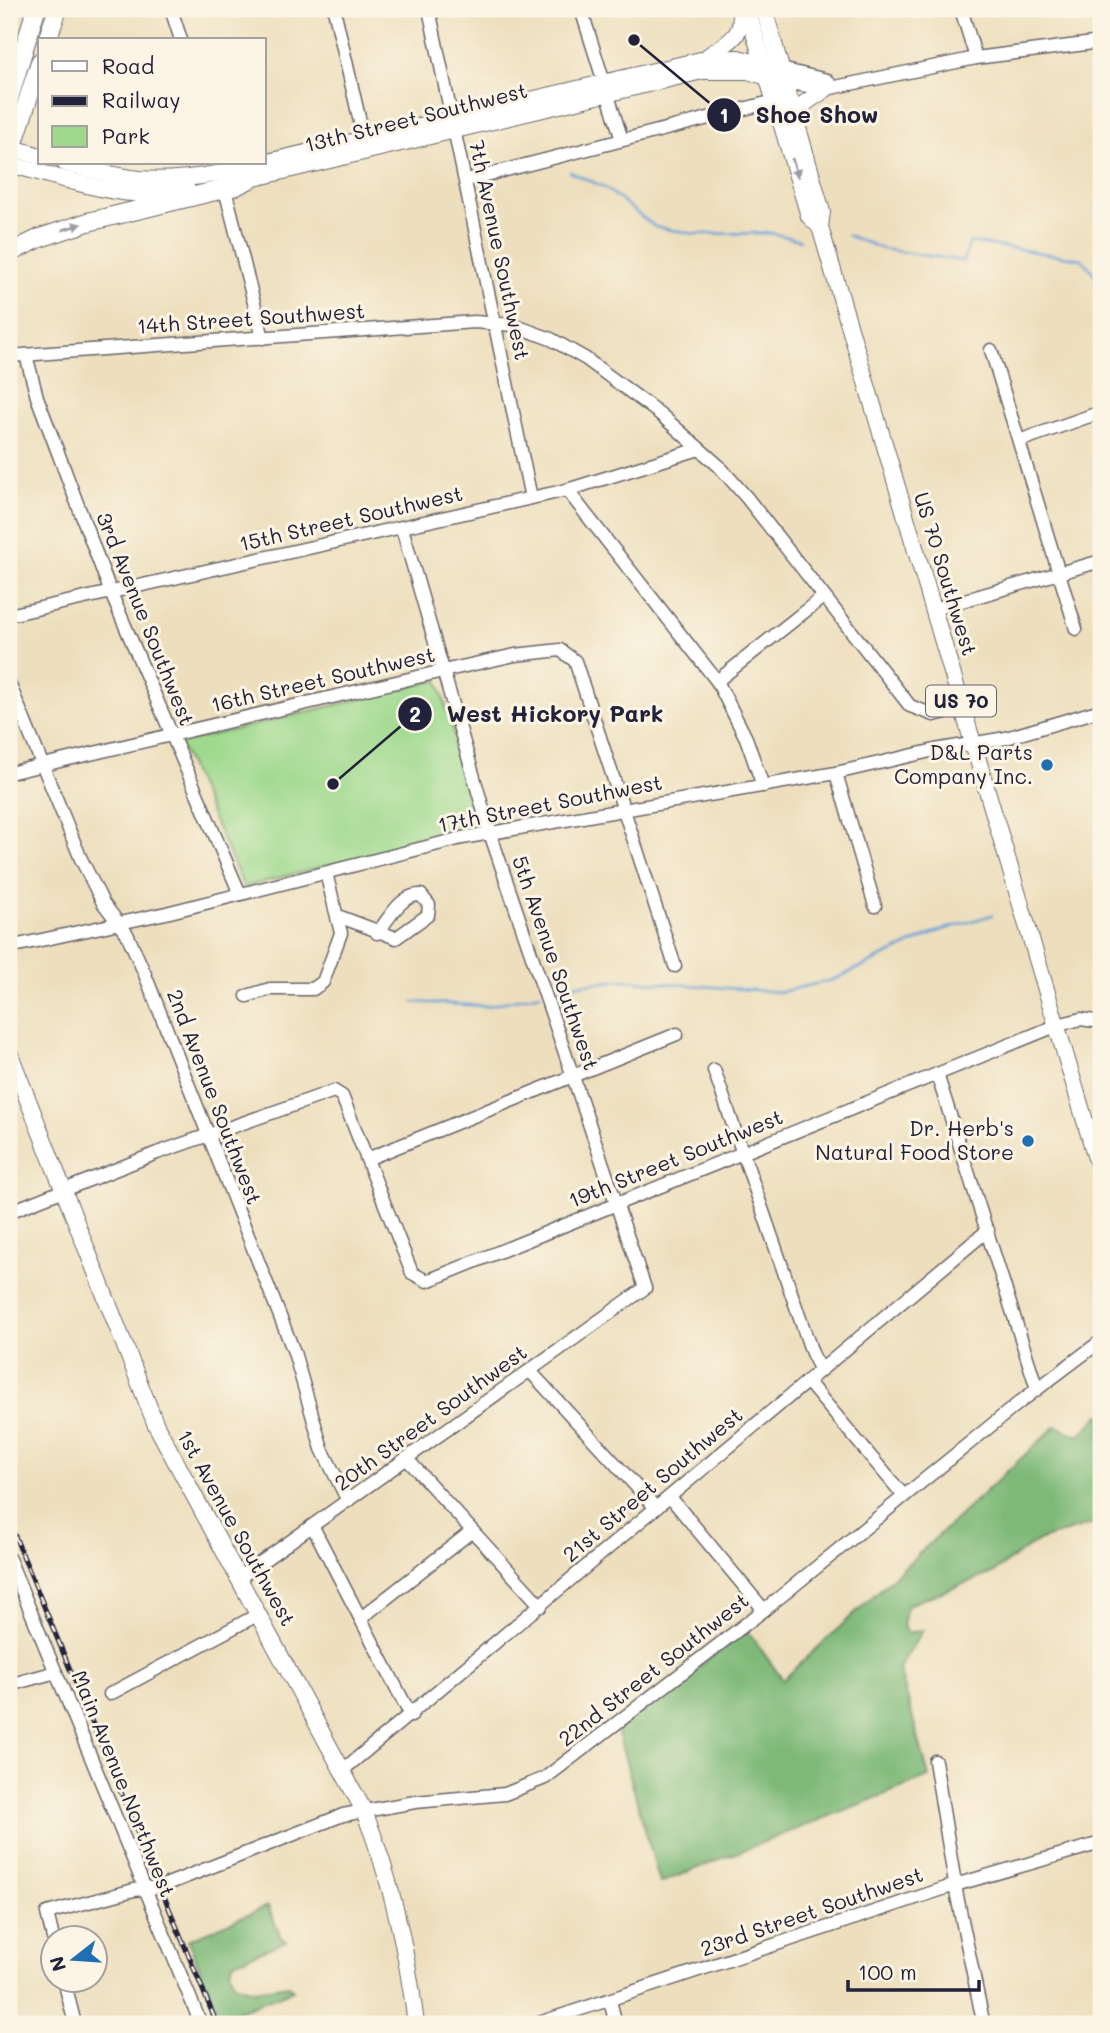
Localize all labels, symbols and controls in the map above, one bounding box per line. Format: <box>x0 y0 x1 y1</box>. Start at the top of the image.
legend <box>38 38 266 164</box>
text: Road <box>102 52 154 79</box>
street label: 13th Street Southwest <box>301 76 530 157</box>
text: Railway <box>102 86 181 113</box>
callout: Shoe Show <box>707 93 893 137</box>
text: Shoe Show <box>755 99 879 129</box>
text: 1 <box>719 101 729 128</box>
text: Park <box>102 122 150 149</box>
street label: 7th Avenue Southwest <box>464 137 537 362</box>
one-way arrow <box>790 158 800 179</box>
one-way arrow <box>61 222 82 232</box>
street label: 14th Street Southwest <box>136 296 366 339</box>
street label: 15th Street Southwest <box>236 479 465 556</box>
street label: US 70 Southwest <box>909 489 984 659</box>
street label: 3rd Avenue Southwest <box>91 508 202 729</box>
street label: 16th Street Southwest <box>208 640 437 717</box>
road number: US 70 <box>926 686 996 716</box>
callout: West Hickory Park <box>398 692 677 736</box>
text: West Hickory Park <box>447 698 663 728</box>
text: 2 <box>409 700 421 727</box>
place label: D&L Parts Company Inc. <box>894 738 1033 789</box>
marker: D&L Parts Company Inc. <box>1039 757 1055 773</box>
street label: 17th Street Southwest <box>435 768 664 838</box>
street label: 5th Avenue Southwest <box>507 852 606 1073</box>
street label: 2nd Avenue Southwest <box>162 985 269 1208</box>
street label: 19th Street Southwest <box>564 1102 787 1213</box>
place label: Dr. Herb's Natural Food Store <box>815 1114 1014 1165</box>
marker: Dr. Herb's Natural Food Store <box>1020 1133 1036 1149</box>
street label: 20th Street Southwest <box>328 1338 532 1496</box>
street label: 21st Street Southwest <box>557 1401 747 1567</box>
street label: 1st Avenue Southwest <box>172 1424 303 1630</box>
street label: 22nd Street Southwest <box>552 1586 754 1752</box>
street label: Main Avenue Northwest <box>66 1666 182 1901</box>
street label: 23rd Street Southwest <box>697 1860 926 1961</box>
north arrow <box>38 1924 108 1994</box>
scale bar <box>848 1949 979 1993</box>
text: N <box>43 1954 71 1975</box>
text: 100 m <box>858 1958 917 1985</box>

